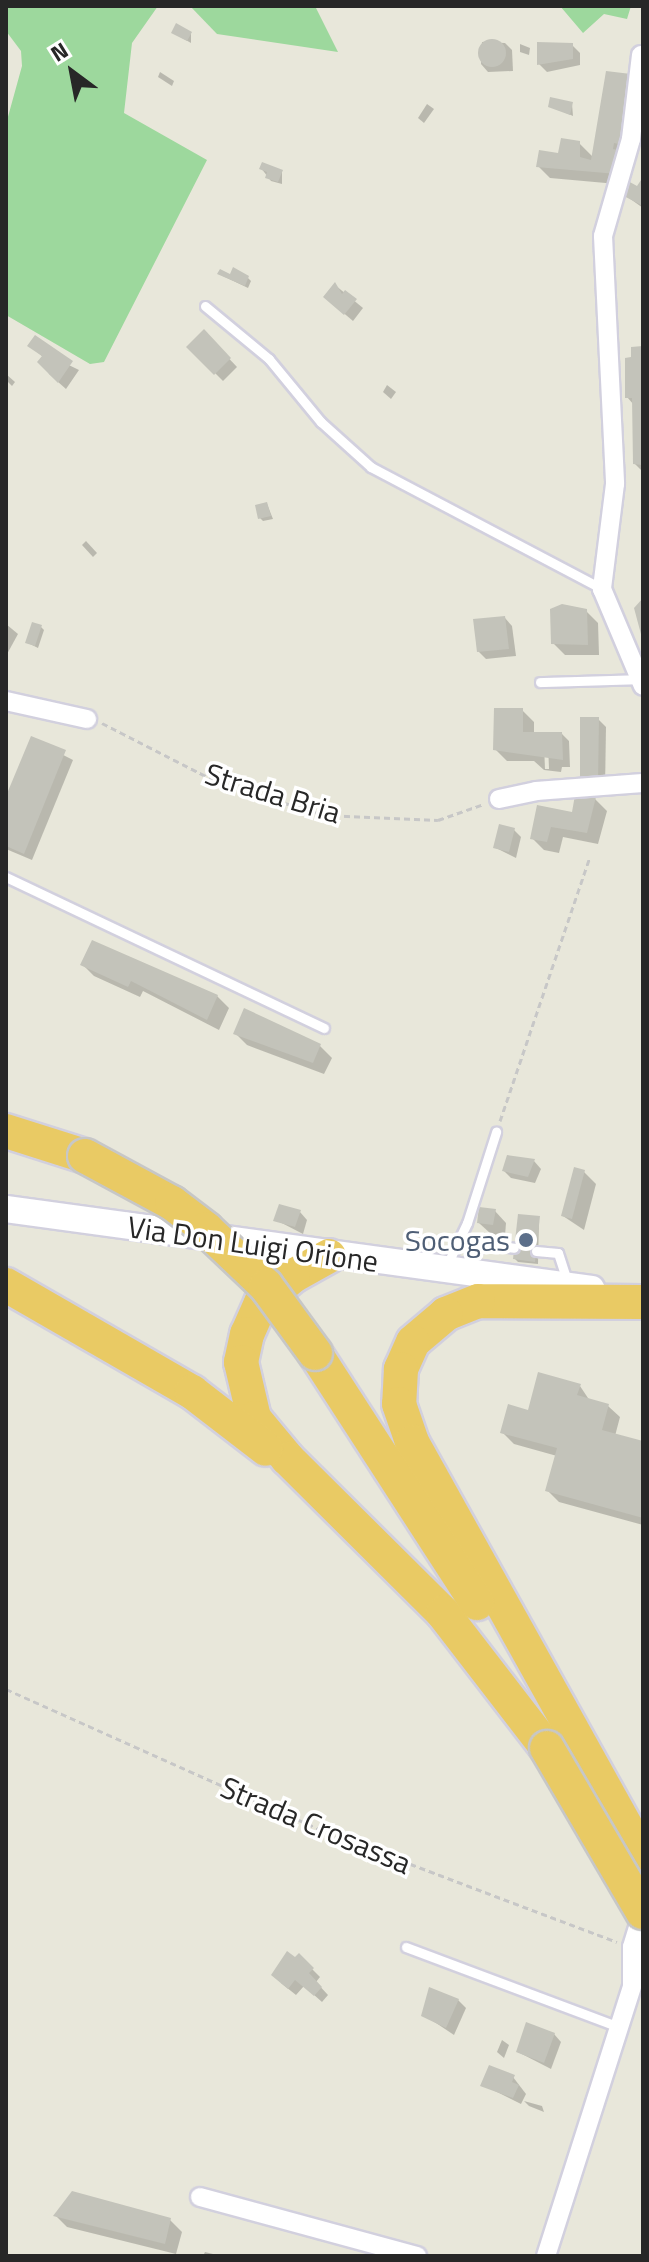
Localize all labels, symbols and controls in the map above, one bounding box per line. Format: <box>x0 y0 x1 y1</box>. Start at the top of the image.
north arrow <box>32 32 112 112</box>
text: N <box>44 33 75 70</box>
street label: Strada Bria <box>201 755 345 831</box>
street label: Via Don Luigi Orione <box>125 1209 381 1279</box>
place label: Socogas <box>405 1222 510 1258</box>
marker: Socogas <box>517 1231 535 1249</box>
street label: Strada Crosassa <box>215 1769 417 1881</box>

